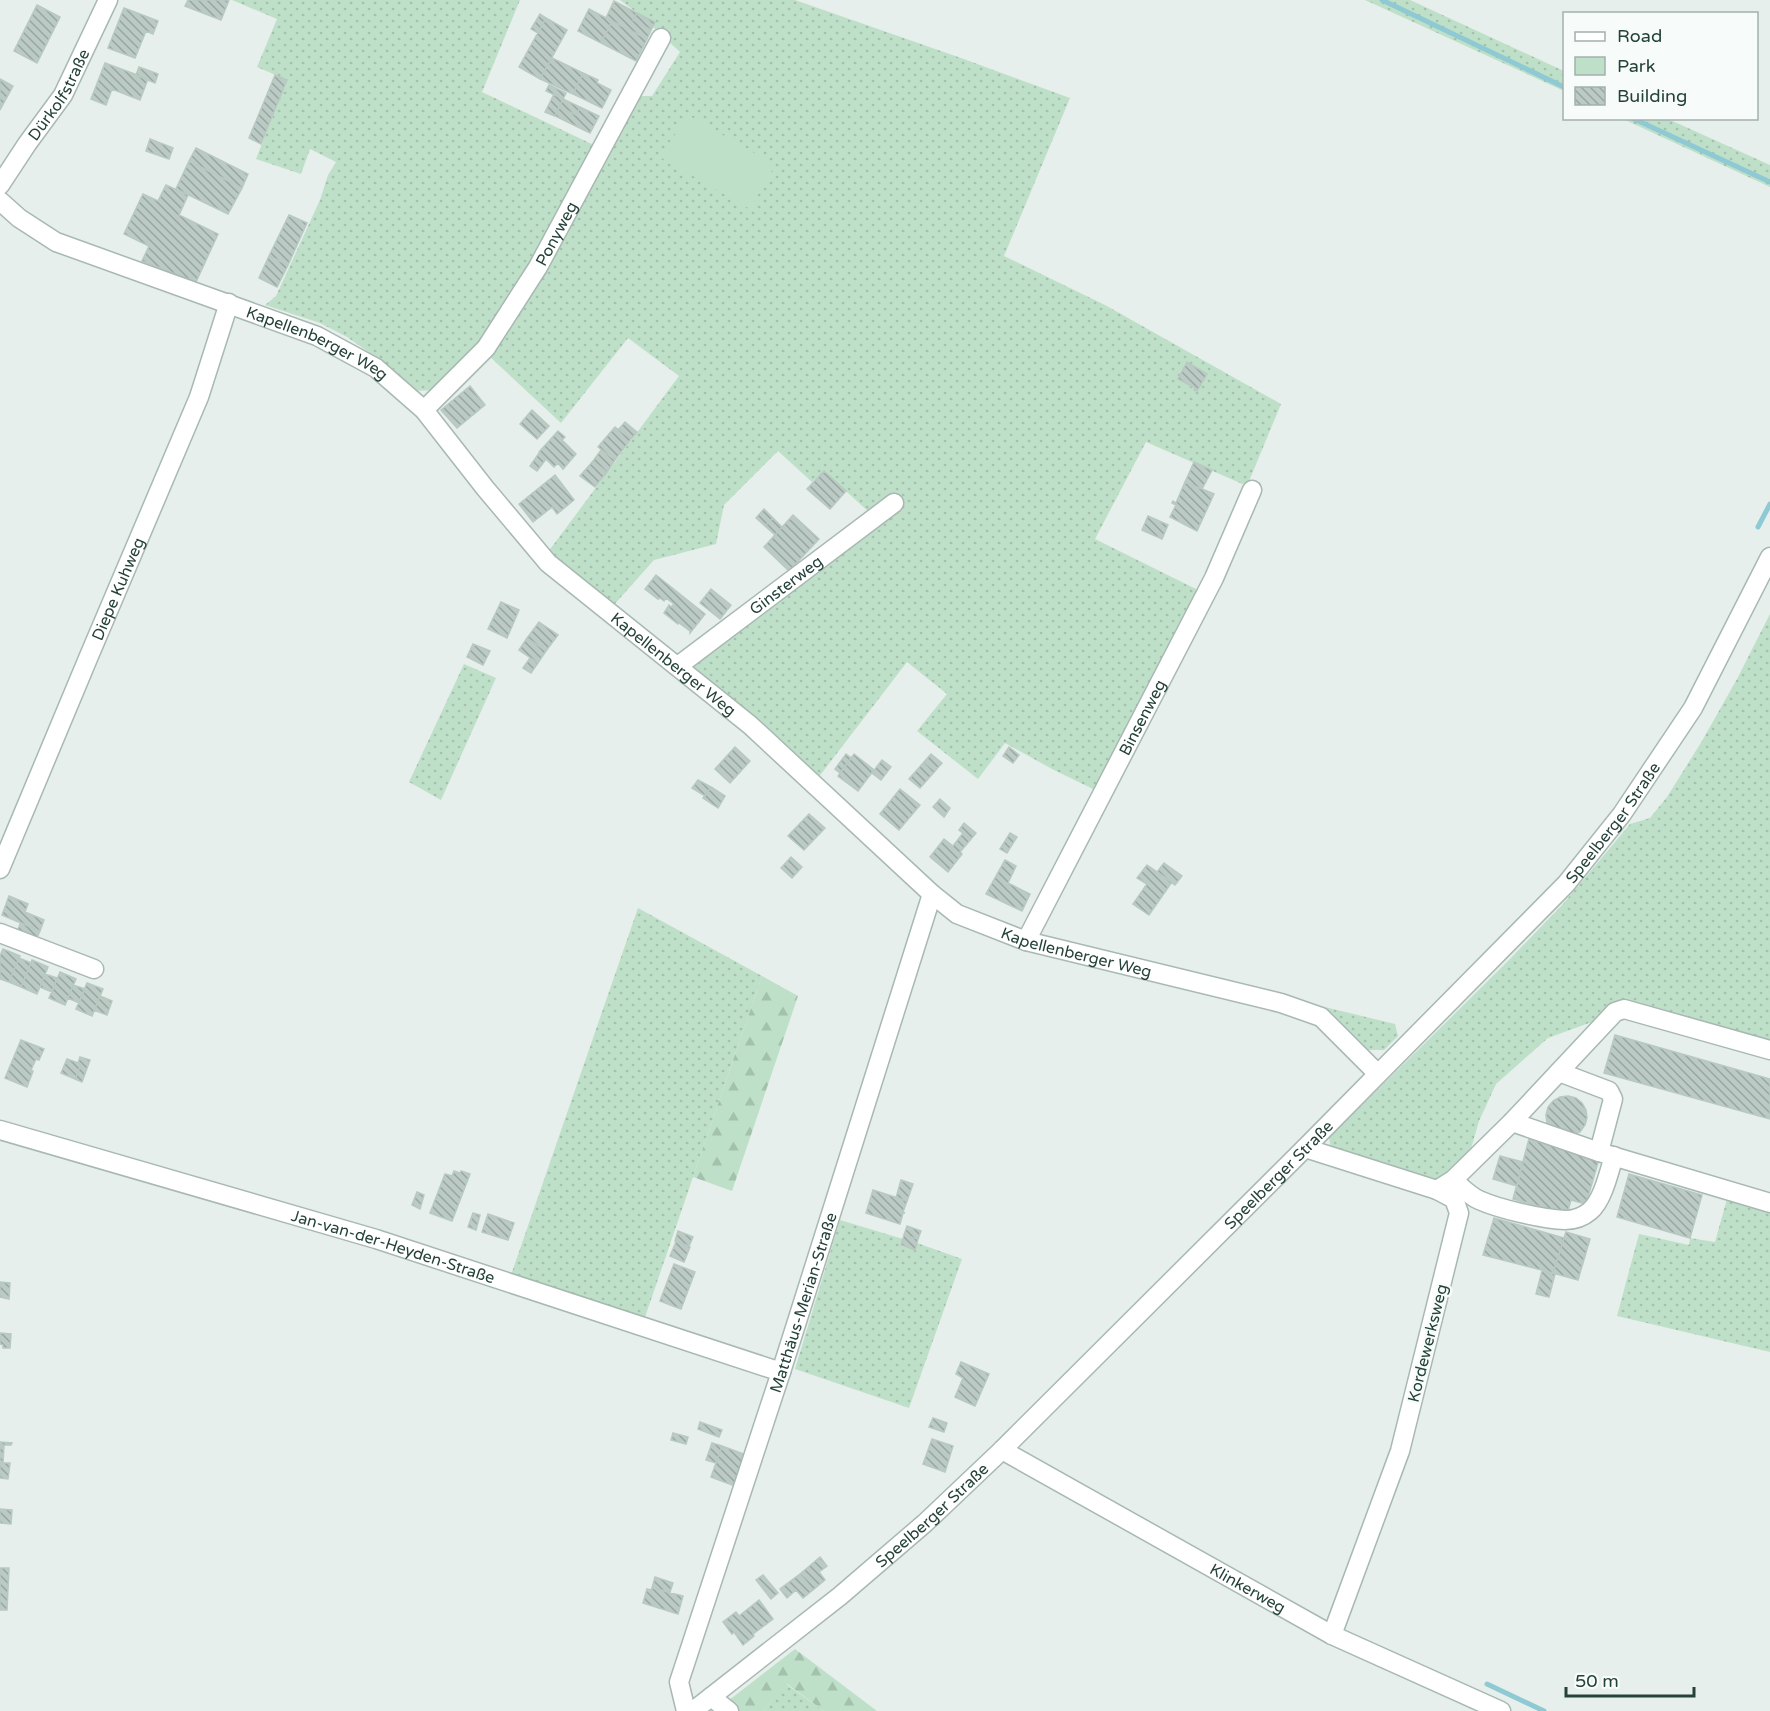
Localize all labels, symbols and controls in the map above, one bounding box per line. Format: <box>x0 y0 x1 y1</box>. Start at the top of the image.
legend <box>1563 12 1758 120</box>
text: Road <box>1617 25 1662 47</box>
street label: Dürkolfstraße <box>24 46 94 145</box>
text: Park <box>1617 55 1656 77</box>
text: Building <box>1617 85 1687 107</box>
street label: Ponyweg <box>531 198 582 270</box>
street label: Kapellenberger Weg <box>243 302 392 385</box>
street label: Diepe Kuhweg <box>88 534 149 644</box>
street label: Ginsterweg <box>746 551 827 619</box>
street label: Kapellenberger Weg <box>606 608 740 721</box>
street label: Binsenweg <box>1115 676 1171 759</box>
street label: Speelberger Straße <box>1562 759 1665 888</box>
street label: Kapellenberger Weg <box>998 923 1154 982</box>
street label: Speelberger Straße <box>1220 1116 1338 1234</box>
street label: Jan-van-der-Heyden-Straße <box>289 1206 497 1288</box>
street label: Matthäus-Merian-Straße <box>766 1210 842 1396</box>
street label: Kordewerksweg <box>1404 1282 1452 1404</box>
street label: Speelberger Straße <box>872 1459 993 1572</box>
street label: Klinkerweg <box>1206 1560 1289 1618</box>
scale bar <box>1566 1660 1694 1698</box>
text: 50 m <box>1575 1670 1619 1692</box>

